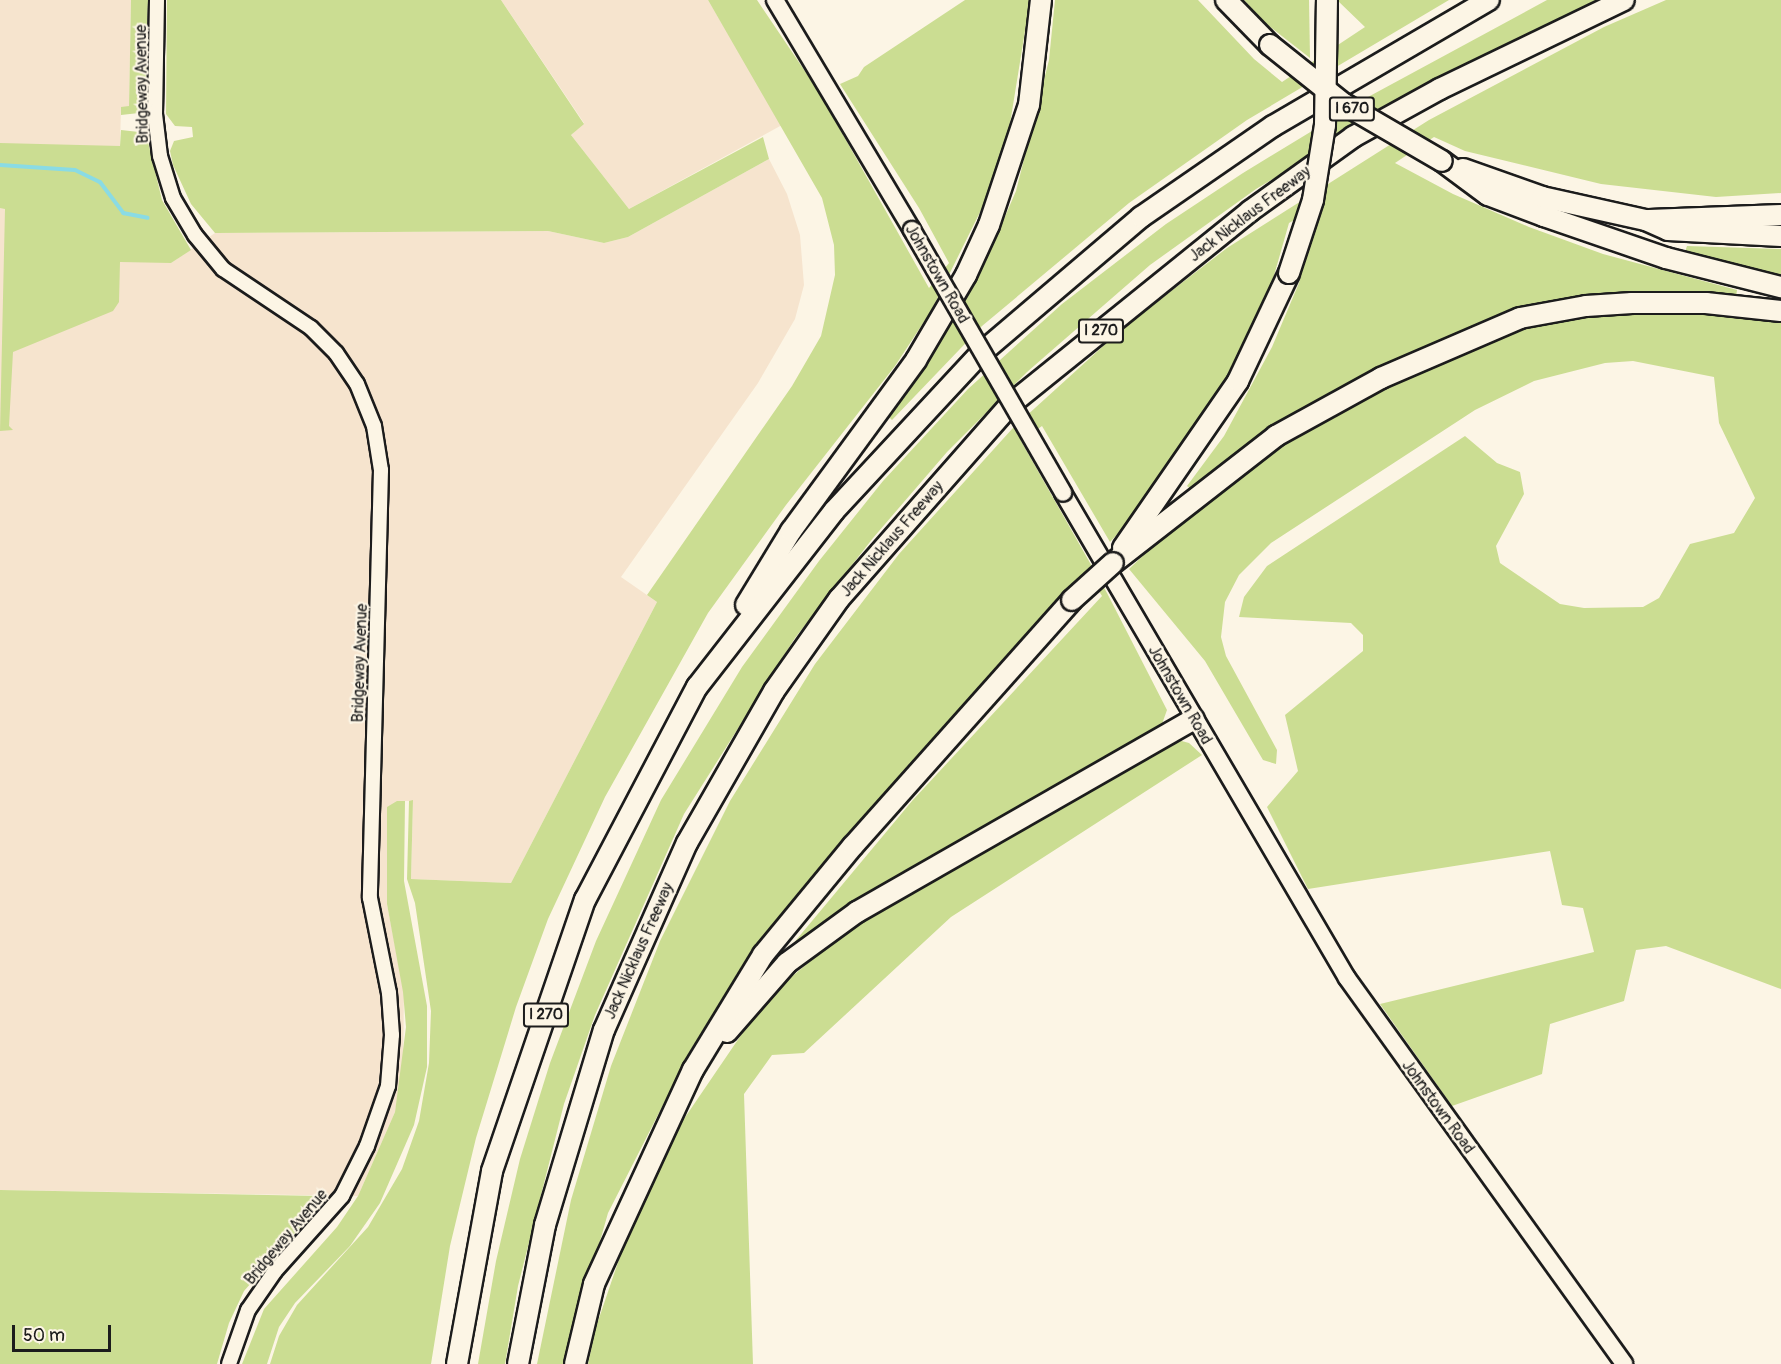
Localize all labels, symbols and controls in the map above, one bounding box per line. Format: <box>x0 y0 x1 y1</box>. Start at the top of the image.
street label: Bridgeway Avenue <box>131 24 153 144</box>
road number: I 670 <box>1328 97 1376 121</box>
street label: Jack Nicklaus Freeway <box>1185 162 1315 266</box>
street label: Johnstown Road <box>901 221 973 327</box>
road number: I 270 <box>1077 319 1125 343</box>
street label: Jack Nicklaus Freeway <box>836 477 948 601</box>
street label: Bridgeway Avenue <box>348 603 372 723</box>
street label: Johnstown Road <box>1144 642 1216 748</box>
street label: Jack Nicklaus Freeway <box>600 880 678 1022</box>
road number: I 270 <box>522 1003 570 1027</box>
street label: Johnstown Road <box>1398 1056 1478 1158</box>
street label: Bridgeway Avenue <box>240 1185 332 1289</box>
scale bar <box>15 1313 114 1351</box>
text: 50 m <box>23 1324 65 1347</box>

